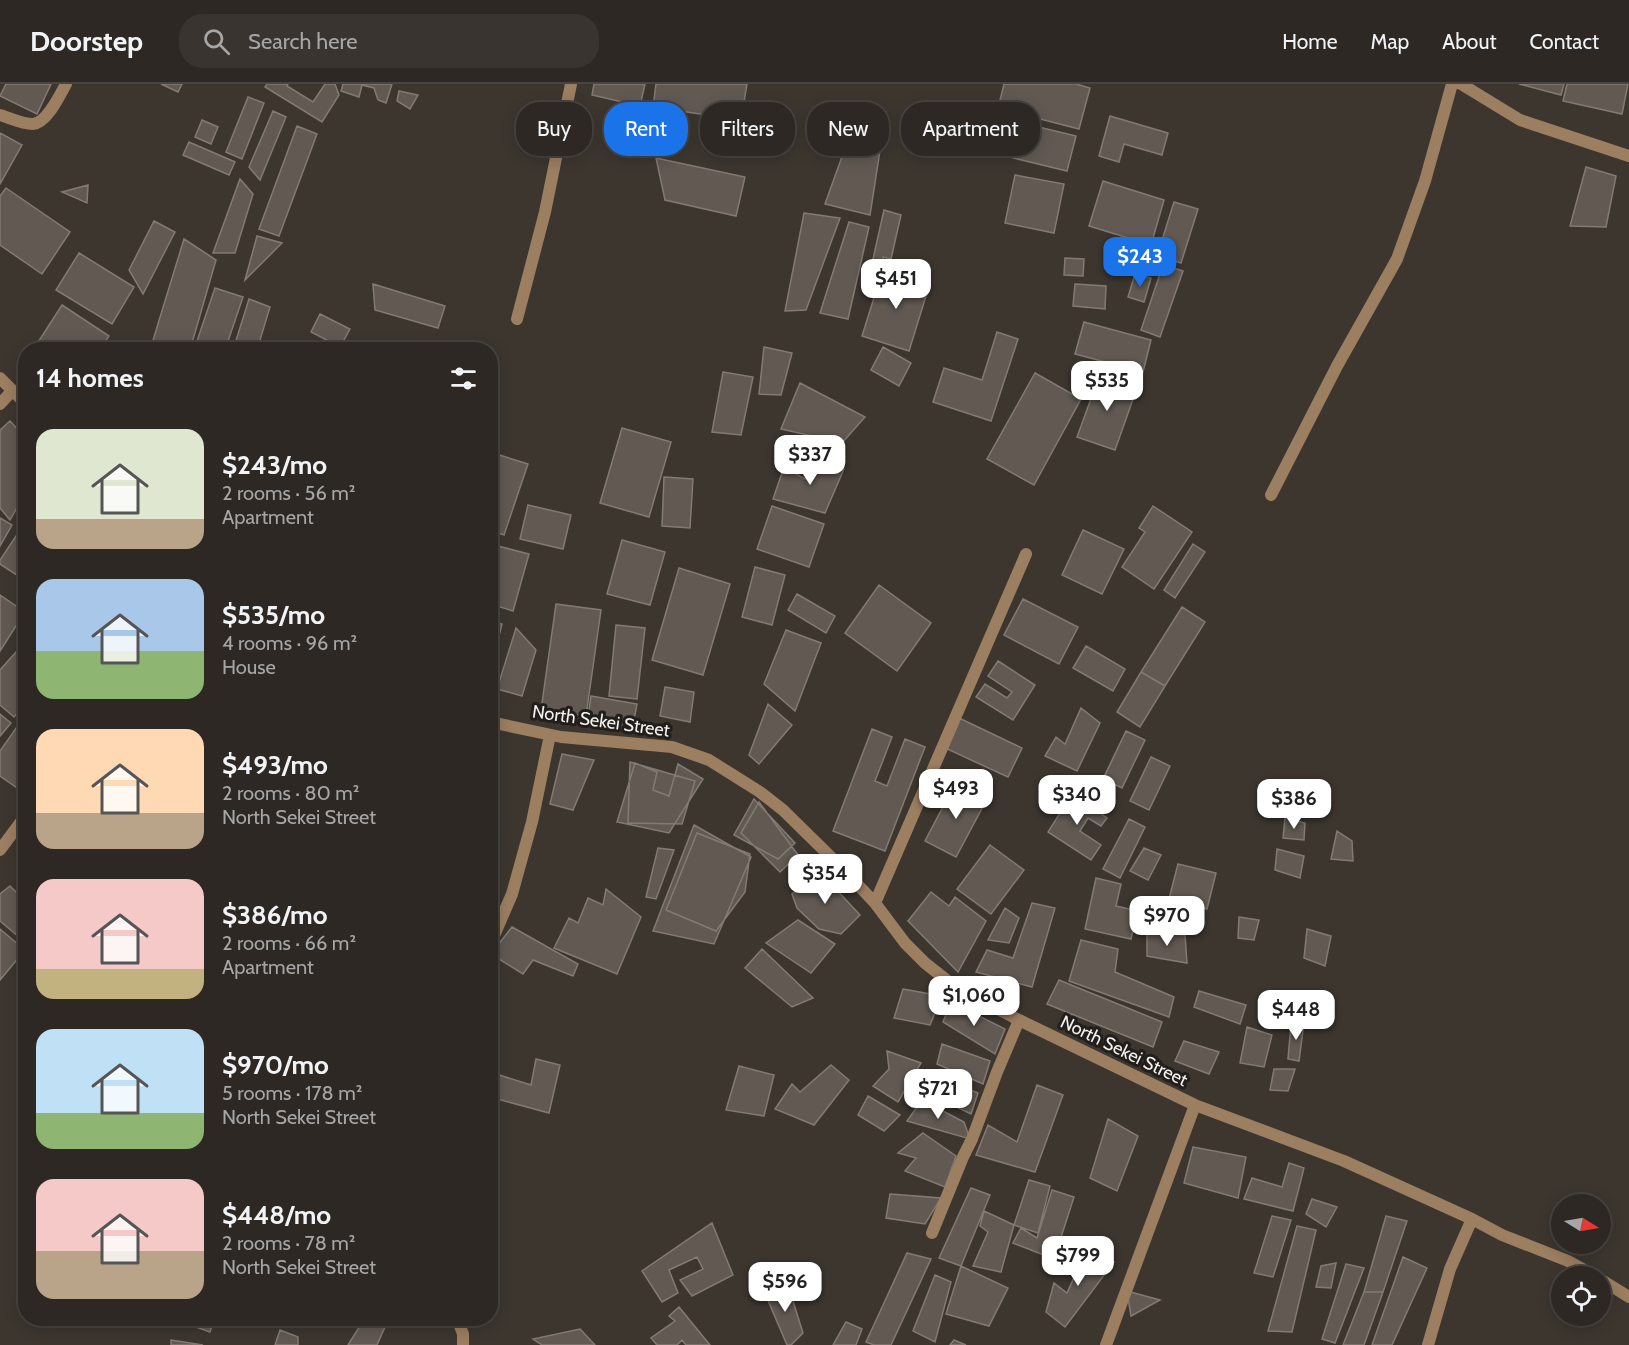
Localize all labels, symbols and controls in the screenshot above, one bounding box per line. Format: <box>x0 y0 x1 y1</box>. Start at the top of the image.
search box <box>179 14 599 68</box>
text: Doorstep <box>30 24 143 58</box>
icon: search <box>200 25 233 58</box>
text: Search here <box>248 28 357 55</box>
text: Home <box>1282 29 1338 54</box>
text: Map <box>1371 29 1409 54</box>
text: About <box>1442 29 1496 54</box>
text: Contact <box>1529 29 1599 54</box>
chip: Buy <box>516 102 592 156</box>
chip: Rent <box>604 102 688 156</box>
chip: Filters <box>700 102 795 156</box>
chip: New <box>807 102 889 156</box>
chip: Apartment <box>901 102 1040 156</box>
pin: $243 <box>1104 237 1176 288</box>
text: $243 <box>1117 244 1163 268</box>
pin: $451 <box>860 259 932 310</box>
text: $451 <box>875 266 917 290</box>
pin: $535 <box>1071 361 1143 412</box>
text: 14 homes <box>36 362 144 394</box>
icon: filters <box>447 362 480 395</box>
text: $535 <box>1085 368 1129 392</box>
pin: $337 <box>774 435 846 486</box>
text: $337 <box>788 442 832 466</box>
text: $243/mo <box>222 449 327 481</box>
icon: home <box>84 453 156 525</box>
text: 2 rooms · 56 m² <box>222 481 355 505</box>
text: Apartment <box>222 505 314 529</box>
text: $535/mo <box>222 599 325 631</box>
icon: home <box>84 603 156 675</box>
text: 4 rooms · 96 m² <box>222 631 357 655</box>
text: House <box>222 655 276 679</box>
street label: North Sekei Street <box>531 700 671 742</box>
text: $493/mo <box>222 749 328 781</box>
icon: home <box>84 753 156 825</box>
pin: $493 <box>920 769 992 820</box>
pin: $340 <box>1041 775 1113 826</box>
text: $493 <box>933 776 979 800</box>
pin: $386 <box>1258 779 1330 830</box>
text: 2 rooms · 80 m² <box>222 781 359 805</box>
text: $340 <box>1053 782 1101 806</box>
text: $386 <box>1271 786 1317 810</box>
text: North Sekei Street <box>222 805 376 829</box>
pin: $354 <box>789 854 861 905</box>
text: $354 <box>802 861 848 885</box>
pin: $970 <box>1131 896 1203 947</box>
text: $386/mo <box>222 899 327 931</box>
icon: home <box>84 903 156 975</box>
text: $970 <box>1144 903 1190 927</box>
text: 2 rooms · 66 m² <box>222 931 356 955</box>
text: Apartment <box>222 955 314 979</box>
pin: $1,060 <box>925 976 1023 1027</box>
text: $1,060 <box>943 983 1005 1007</box>
pin: $448 <box>1260 990 1332 1041</box>
text: $448 <box>1272 997 1320 1021</box>
street label: North Sekei Street <box>1057 1011 1191 1091</box>
text: $970/mo <box>222 1049 329 1081</box>
icon: home <box>84 1053 156 1125</box>
pin: $721 <box>902 1069 974 1120</box>
text: $721 <box>918 1076 958 1100</box>
text: 5 rooms · 178 m² <box>222 1081 362 1105</box>
text: North Sekei Street <box>222 1105 376 1129</box>
north arrow <box>1551 1194 1611 1254</box>
map controls <box>1551 1194 1611 1326</box>
text: $448/mo <box>222 1199 331 1231</box>
icon: home <box>84 1203 156 1275</box>
text: 2 rooms · 78 m² <box>222 1231 355 1255</box>
pin: $799 <box>1042 1236 1114 1287</box>
text: $799 <box>1056 1243 1100 1267</box>
text: North Sekei Street <box>222 1255 376 1279</box>
pin: $596 <box>749 1262 821 1313</box>
button: locate <box>1551 1266 1611 1326</box>
text: $596 <box>763 1269 807 1293</box>

